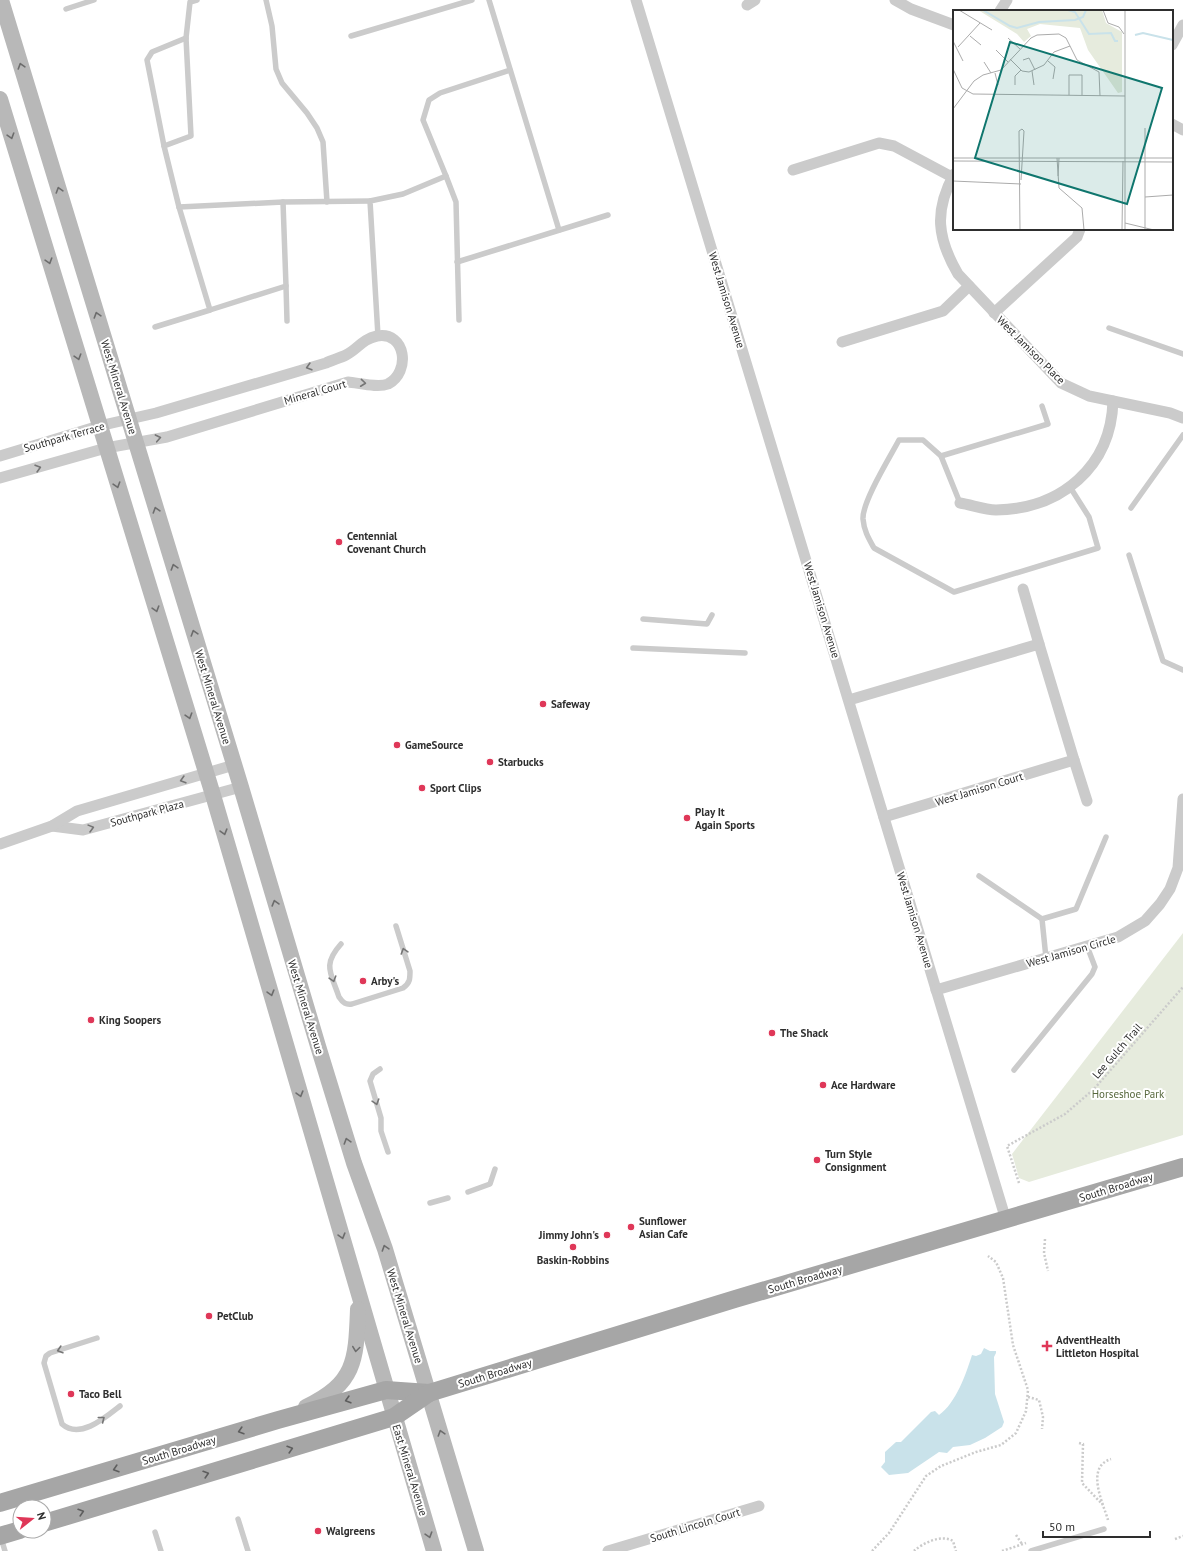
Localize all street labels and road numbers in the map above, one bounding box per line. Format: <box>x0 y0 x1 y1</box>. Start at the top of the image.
street label: West Jamison Avenue <box>706 250 748 350</box>
street label: West Jamison Place <box>994 313 1068 387</box>
street label: West Mineral Avenue <box>98 338 140 436</box>
street label: Mineral Court <box>282 376 348 408</box>
street label: Southpark Terrace <box>22 419 107 455</box>
street label: West Jamison Avenue <box>801 560 843 660</box>
street label: West Mineral Avenue <box>192 648 234 746</box>
street label: West Jamison Court <box>933 769 1025 809</box>
street label: Southpark Plaza <box>109 796 185 830</box>
street label: West Jamison Avenue <box>894 870 936 970</box>
street label: West Jamison Circle <box>1025 931 1118 970</box>
street label: West Mineral Avenue <box>285 958 327 1056</box>
street label: Lee Gulch Trail <box>1089 1020 1145 1082</box>
street label: South Broadway <box>1077 1169 1155 1205</box>
street label: South Broadway <box>766 1261 845 1296</box>
street label: West Mineral Avenue <box>384 1267 426 1365</box>
street label: South Broadway <box>456 1355 534 1391</box>
street label: East Mineral Avenue <box>389 1422 431 1518</box>
street label: South Broadway <box>140 1432 218 1468</box>
street label: South Lincoln Court <box>648 1505 742 1545</box>

